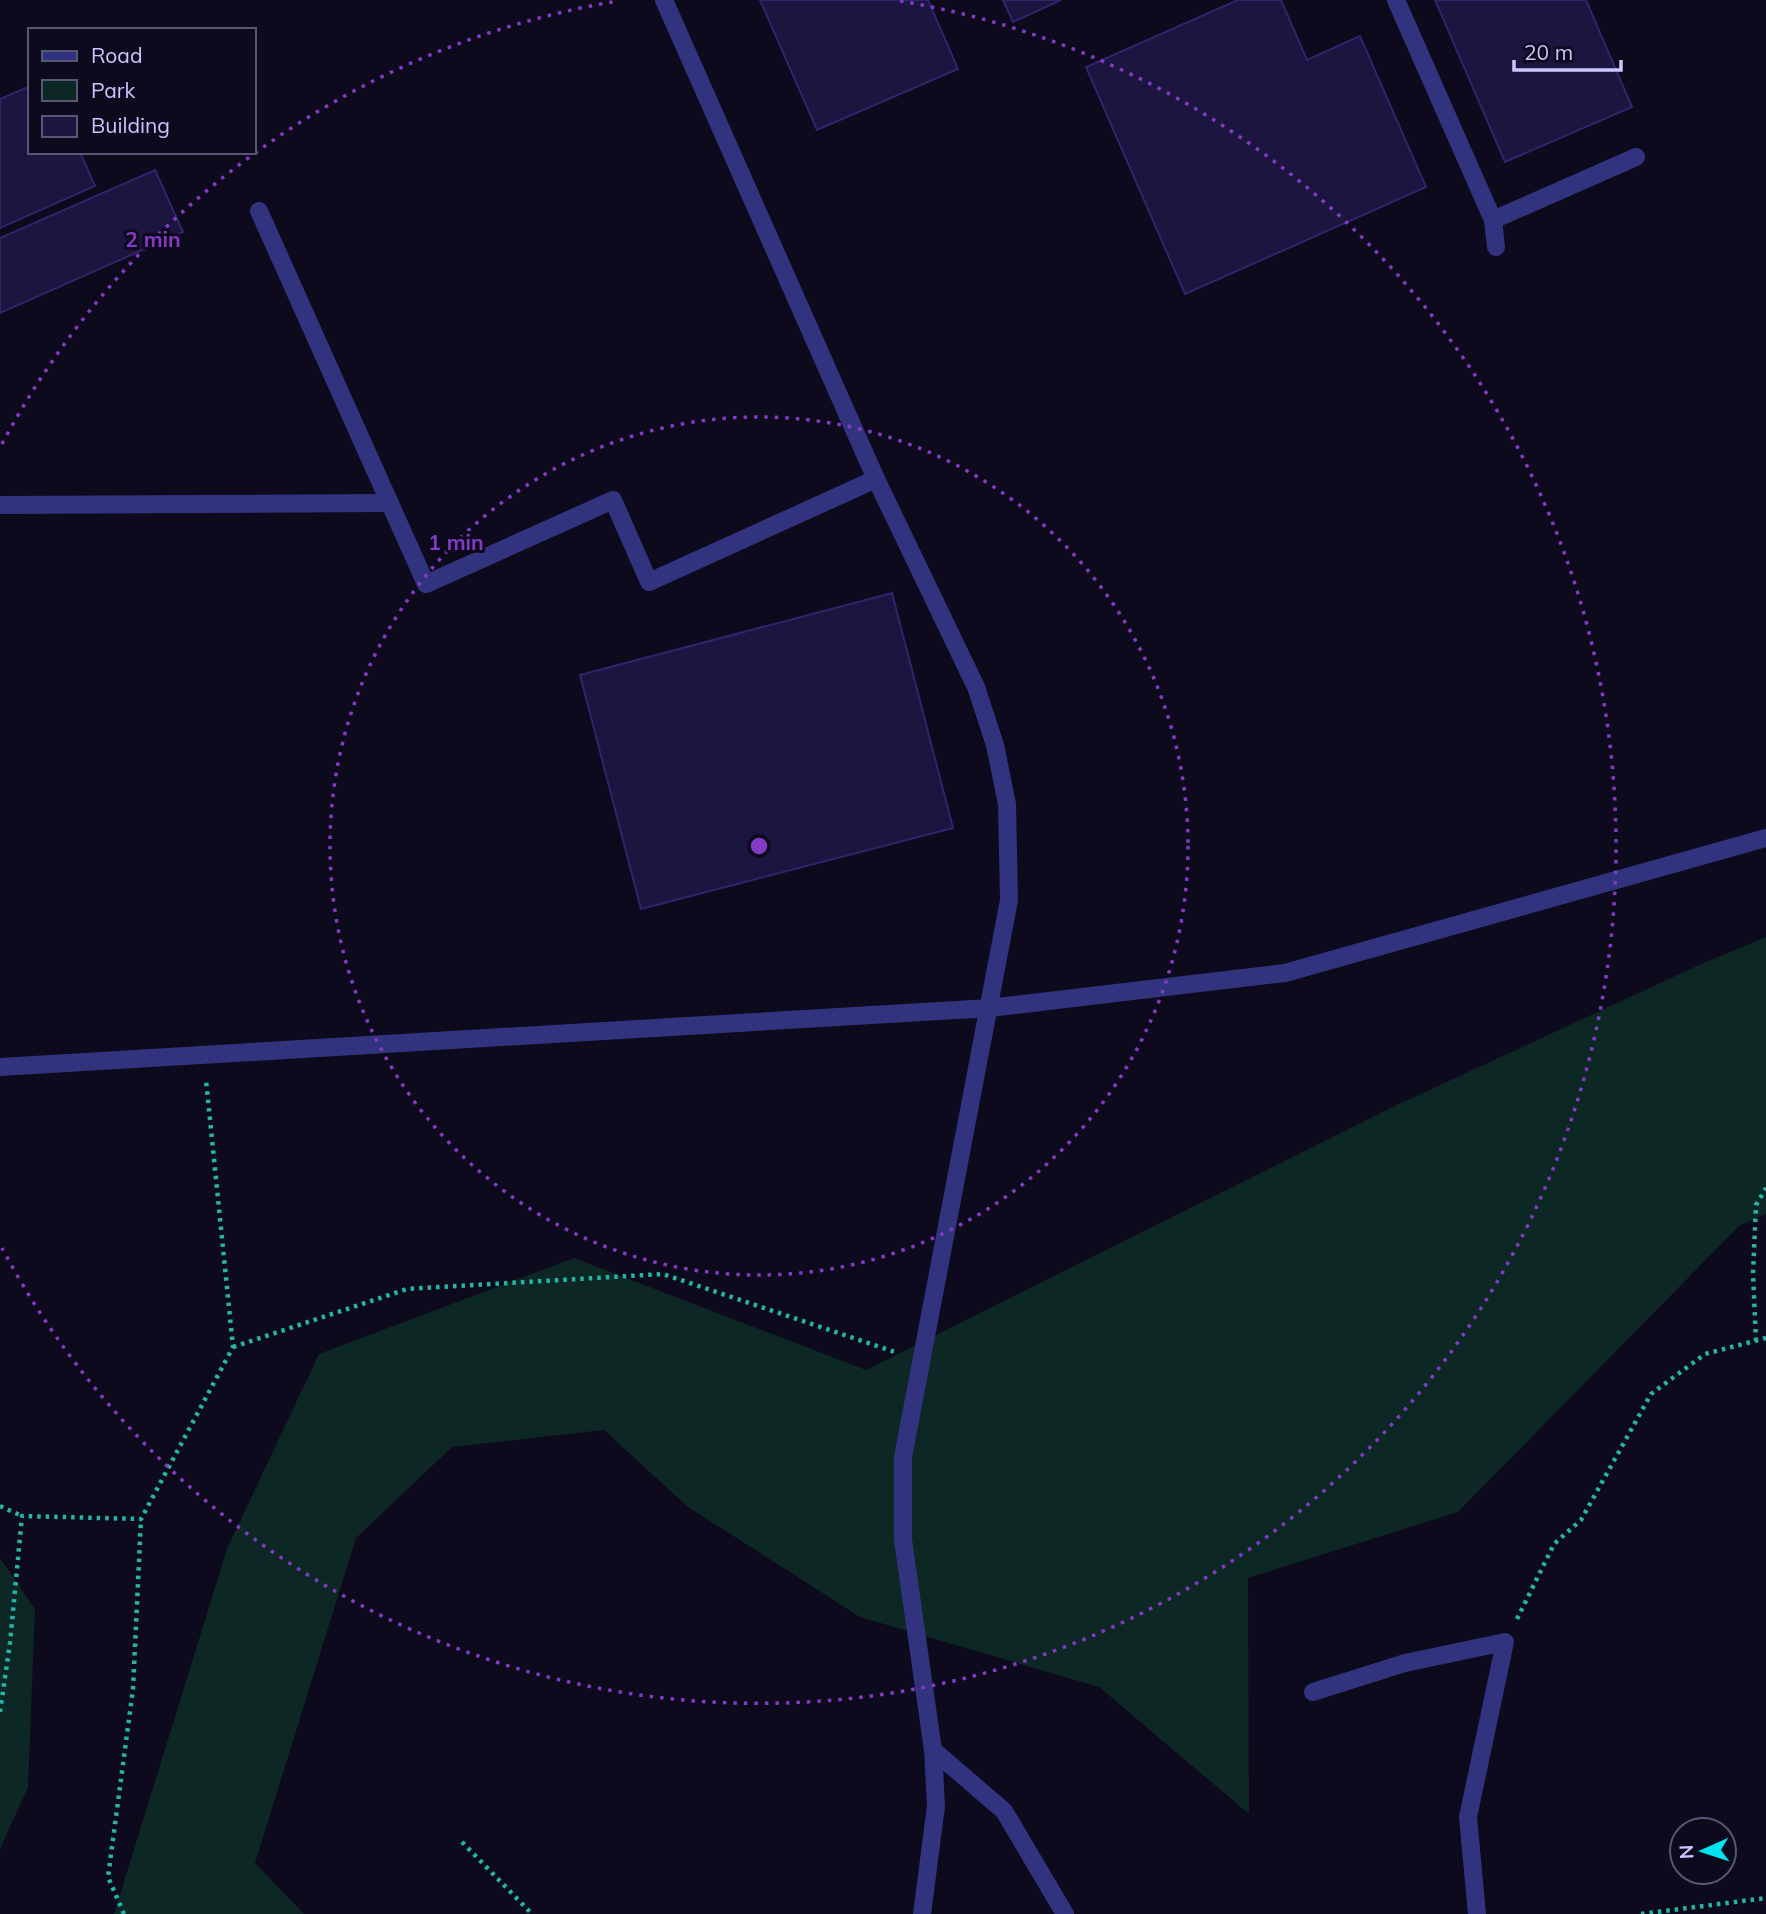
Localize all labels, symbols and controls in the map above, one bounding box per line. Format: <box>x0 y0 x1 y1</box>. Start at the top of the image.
legend <box>28 28 256 154</box>
scale bar <box>1514 28 1621 72</box>
text: 20 m <box>1524 39 1573 65</box>
text: Road <box>91 42 142 68</box>
text: Park <box>91 77 135 103</box>
text: Building <box>91 112 170 138</box>
text: 2 min <box>125 226 181 252</box>
text: 1 min <box>428 529 484 555</box>
centre of rings <box>747 834 771 858</box>
north arrow <box>1668 1816 1738 1886</box>
text: N <box>1674 1844 1698 1860</box>

